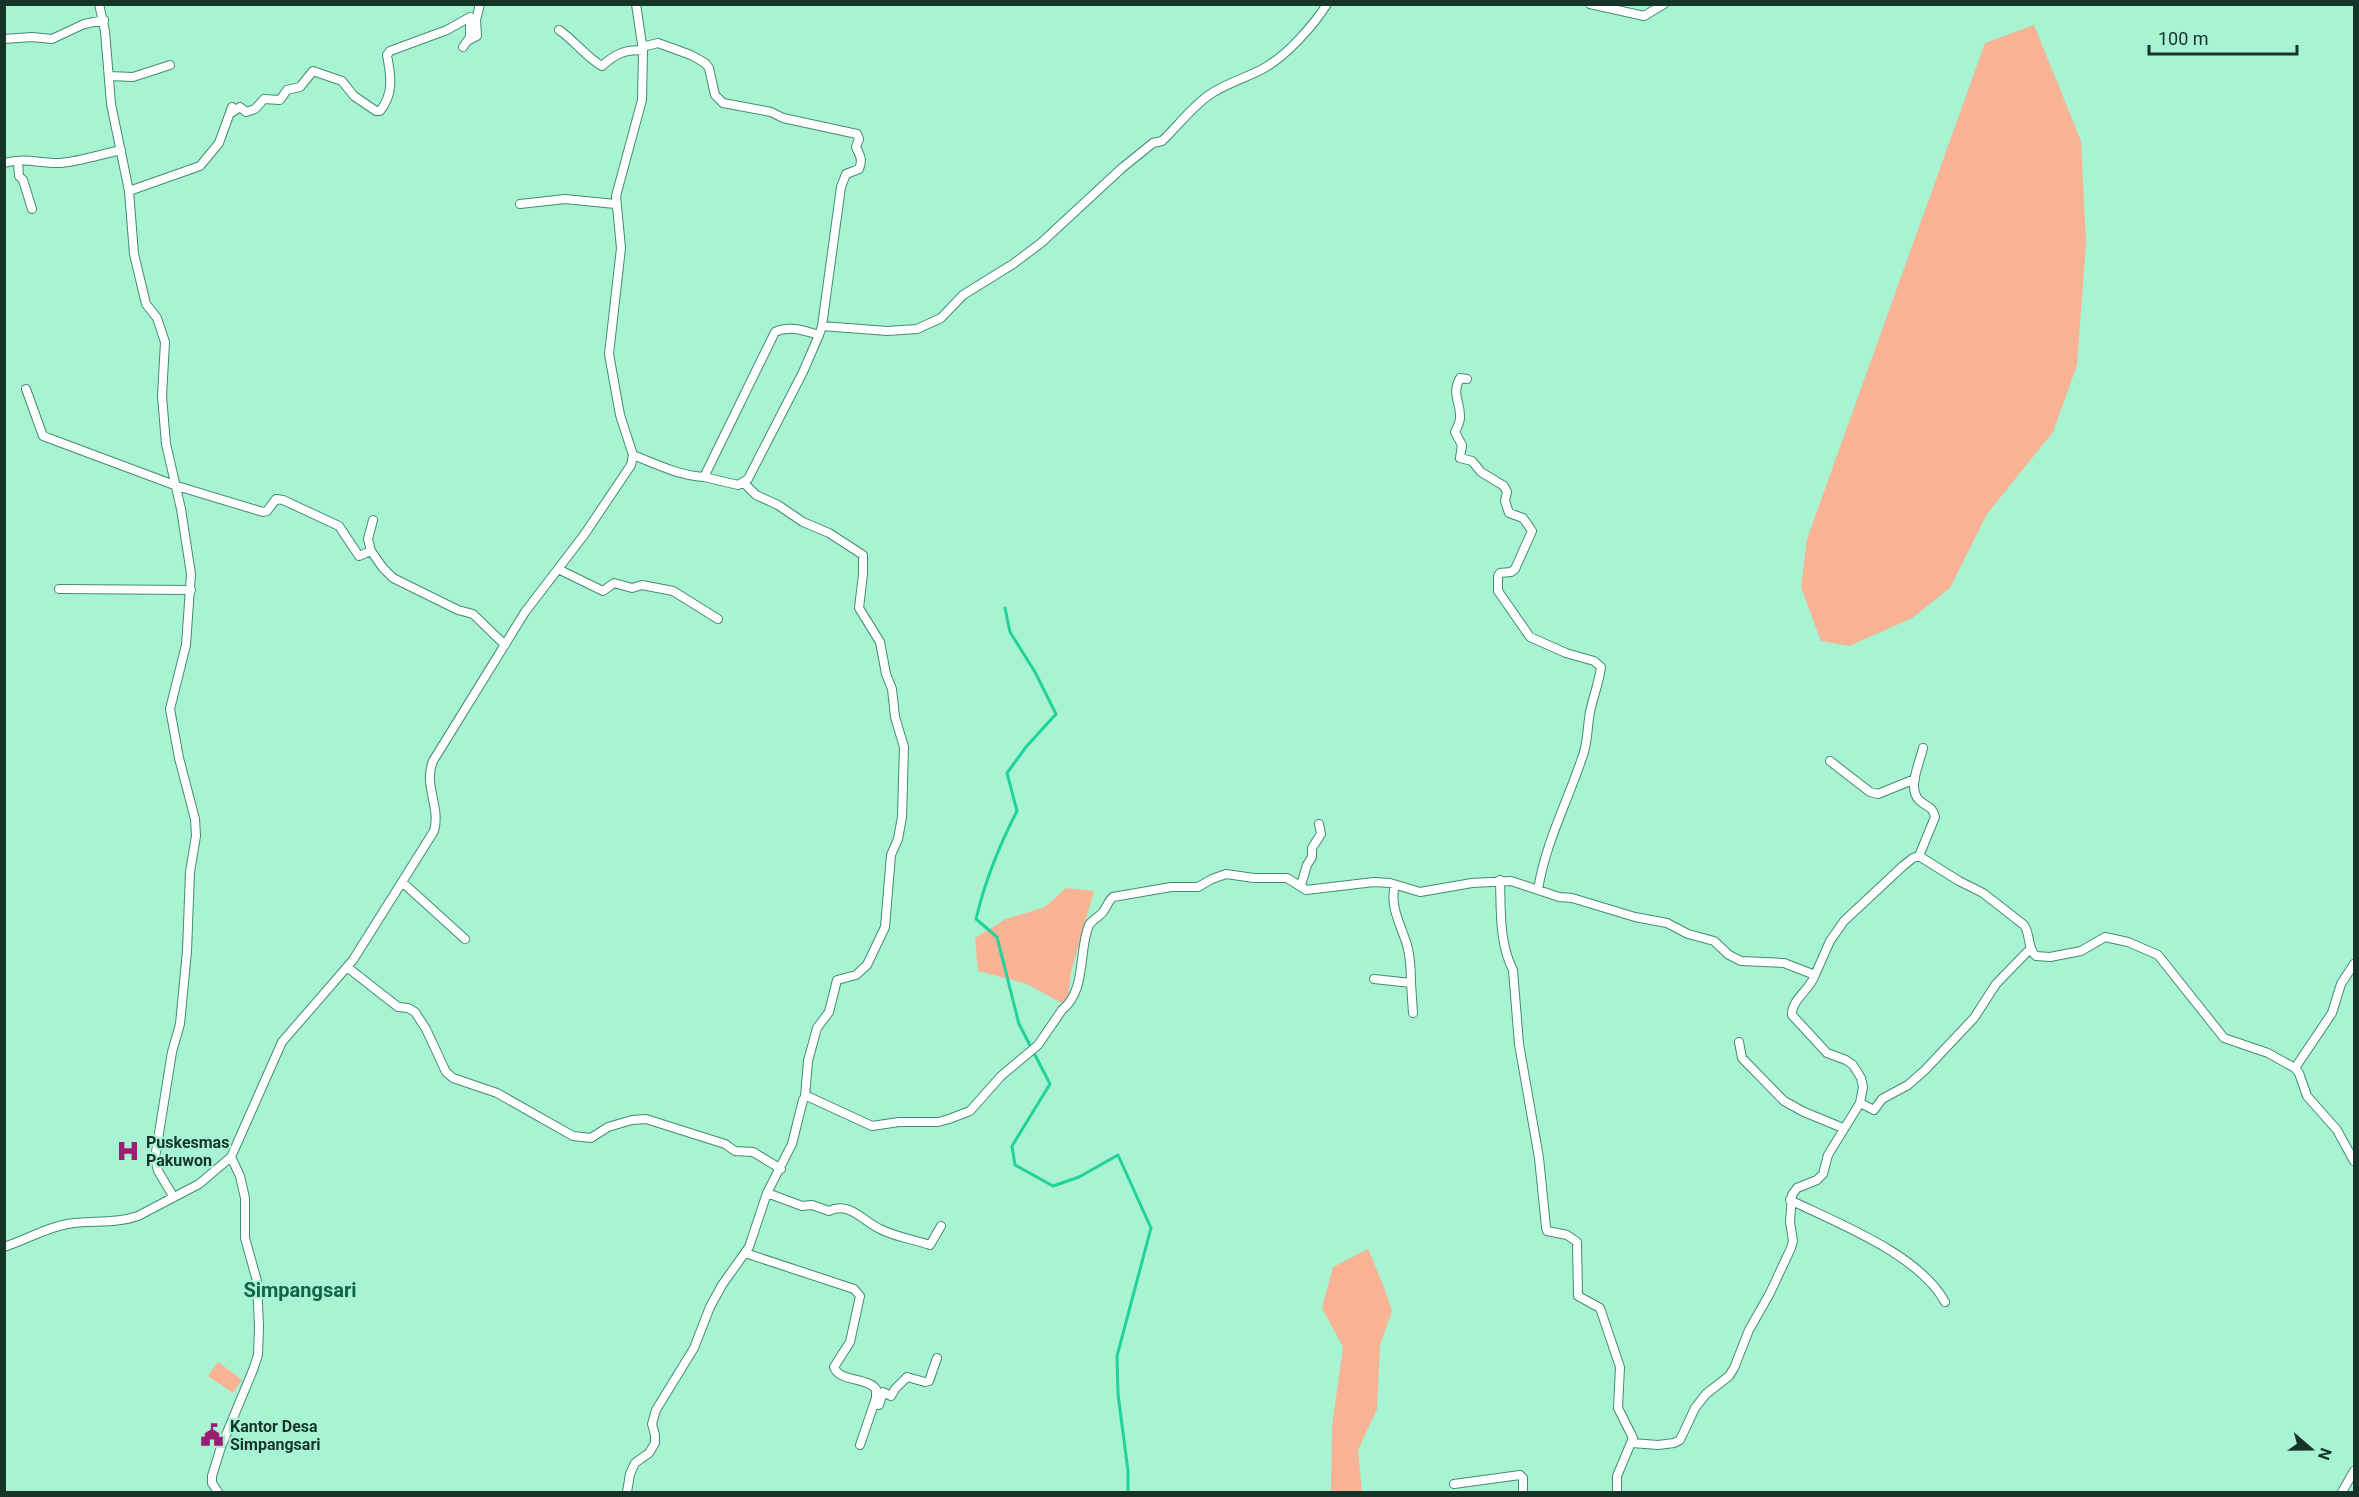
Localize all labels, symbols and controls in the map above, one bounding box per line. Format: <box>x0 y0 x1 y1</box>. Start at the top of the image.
scale bar <box>2149 18 2298 56</box>
text: 100 m <box>2158 28 2209 49</box>
place label: Puskesmas Pakuwon <box>146 1133 229 1170</box>
hospital icon: Puskesmas Pakuwon <box>115 1138 141 1164</box>
district label: Simpangsari <box>243 1278 357 1302</box>
place label: Kantor Desa Simpangsari <box>230 1417 321 1454</box>
north arrow <box>2281 1419 2341 1479</box>
public building icon: Kantor Desa Simpangsari <box>199 1422 225 1448</box>
text: N <box>2314 1445 2335 1463</box>

